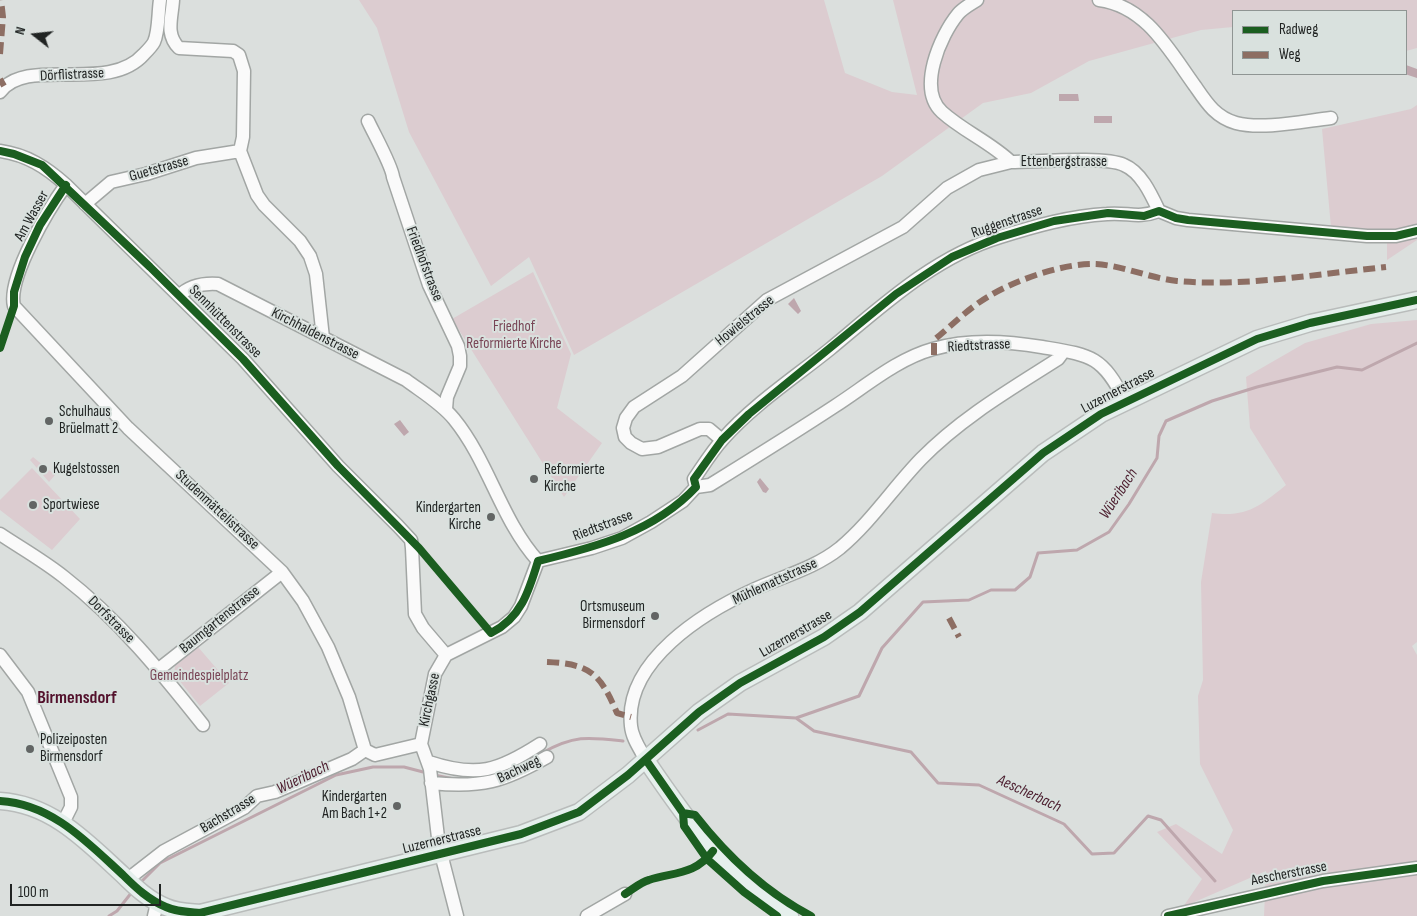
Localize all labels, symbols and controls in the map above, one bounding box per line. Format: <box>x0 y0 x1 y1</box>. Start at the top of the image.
north arrow <box>10 10 60 60</box>
legend <box>1232 10 1407 75</box>
text: Radweg <box>1279 20 1318 39</box>
text: N <box>11 25 29 37</box>
text: Weg <box>1279 45 1301 64</box>
street label: Dörflistrasse <box>39 64 105 86</box>
street label: Guetstrasse <box>127 152 191 186</box>
street label: Ettenbergstrasse <box>1021 153 1107 171</box>
street label: Am Wasser <box>11 188 53 244</box>
street label: Ruggenstrasse <box>969 201 1045 243</box>
street label: Friedhofstrasse <box>402 224 446 304</box>
street label: Sennhüttenstrasse <box>185 282 265 362</box>
street label: Howielstrasse <box>712 292 778 350</box>
street label: Kirchhaldenstrasse <box>268 304 362 364</box>
park label: Friedhof Reformierte Kirche <box>466 318 562 353</box>
street label: Riedtstrasse <box>947 335 1011 357</box>
street label: Luzernerstrasse <box>1078 364 1158 418</box>
place label: Schulhaus Brüelmatt 2 <box>59 403 118 438</box>
marker: Schulhaus Brüelmatt 2 <box>43 415 55 427</box>
place label: Kugelstossen <box>53 460 120 478</box>
place label: Reformierte Kirche <box>544 461 605 496</box>
marker: Kugelstossen <box>37 463 49 475</box>
water label: Wüeribach <box>1096 465 1142 523</box>
street label: Studenmättelistrasse <box>171 466 263 554</box>
marker: Reformierte Kirche <box>528 473 540 485</box>
place label: Sportwiese <box>43 496 100 514</box>
marker: Sportwiese <box>27 499 39 511</box>
place label: Kindergarten Kirche <box>416 499 481 534</box>
street label: Riedtstrasse <box>570 506 636 546</box>
marker: Kindergarten Kirche <box>485 511 497 523</box>
street label: Mühlemattstrasse <box>730 555 820 609</box>
street label: Baumgartenstrasse <box>176 582 264 658</box>
street label: Dorfstrasse <box>84 593 138 647</box>
place label: Ortsmuseum Birmensdorf <box>580 598 645 633</box>
street label: Luzernerstrasse <box>757 606 835 662</box>
marker: Ortsmuseum Birmensdorf <box>649 610 661 622</box>
park label: Gemeindespielplatz <box>150 667 248 685</box>
street label: Kirchgasse <box>416 672 444 728</box>
district label: Birmensdorf <box>37 687 117 709</box>
place label: Polizeiposten Birmensdorf <box>40 731 107 766</box>
marker: Polizeiposten Birmensdorf <box>24 743 36 755</box>
street label: Bachweg <box>495 752 543 788</box>
water label: Wüeribach <box>274 757 332 799</box>
water label: Aescherbach <box>994 771 1064 817</box>
place label: Kindergarten Am Bach 1+2 <box>322 788 387 823</box>
street label: Bachstrasse <box>197 790 259 838</box>
marker: Kindergarten Am Bach 1+2 <box>391 800 403 812</box>
street label: Luzernerstrasse <box>401 822 483 858</box>
street label: Aescherstrasse <box>1249 858 1329 890</box>
scale bar <box>12 874 164 906</box>
text: 100 m <box>18 883 49 902</box>

